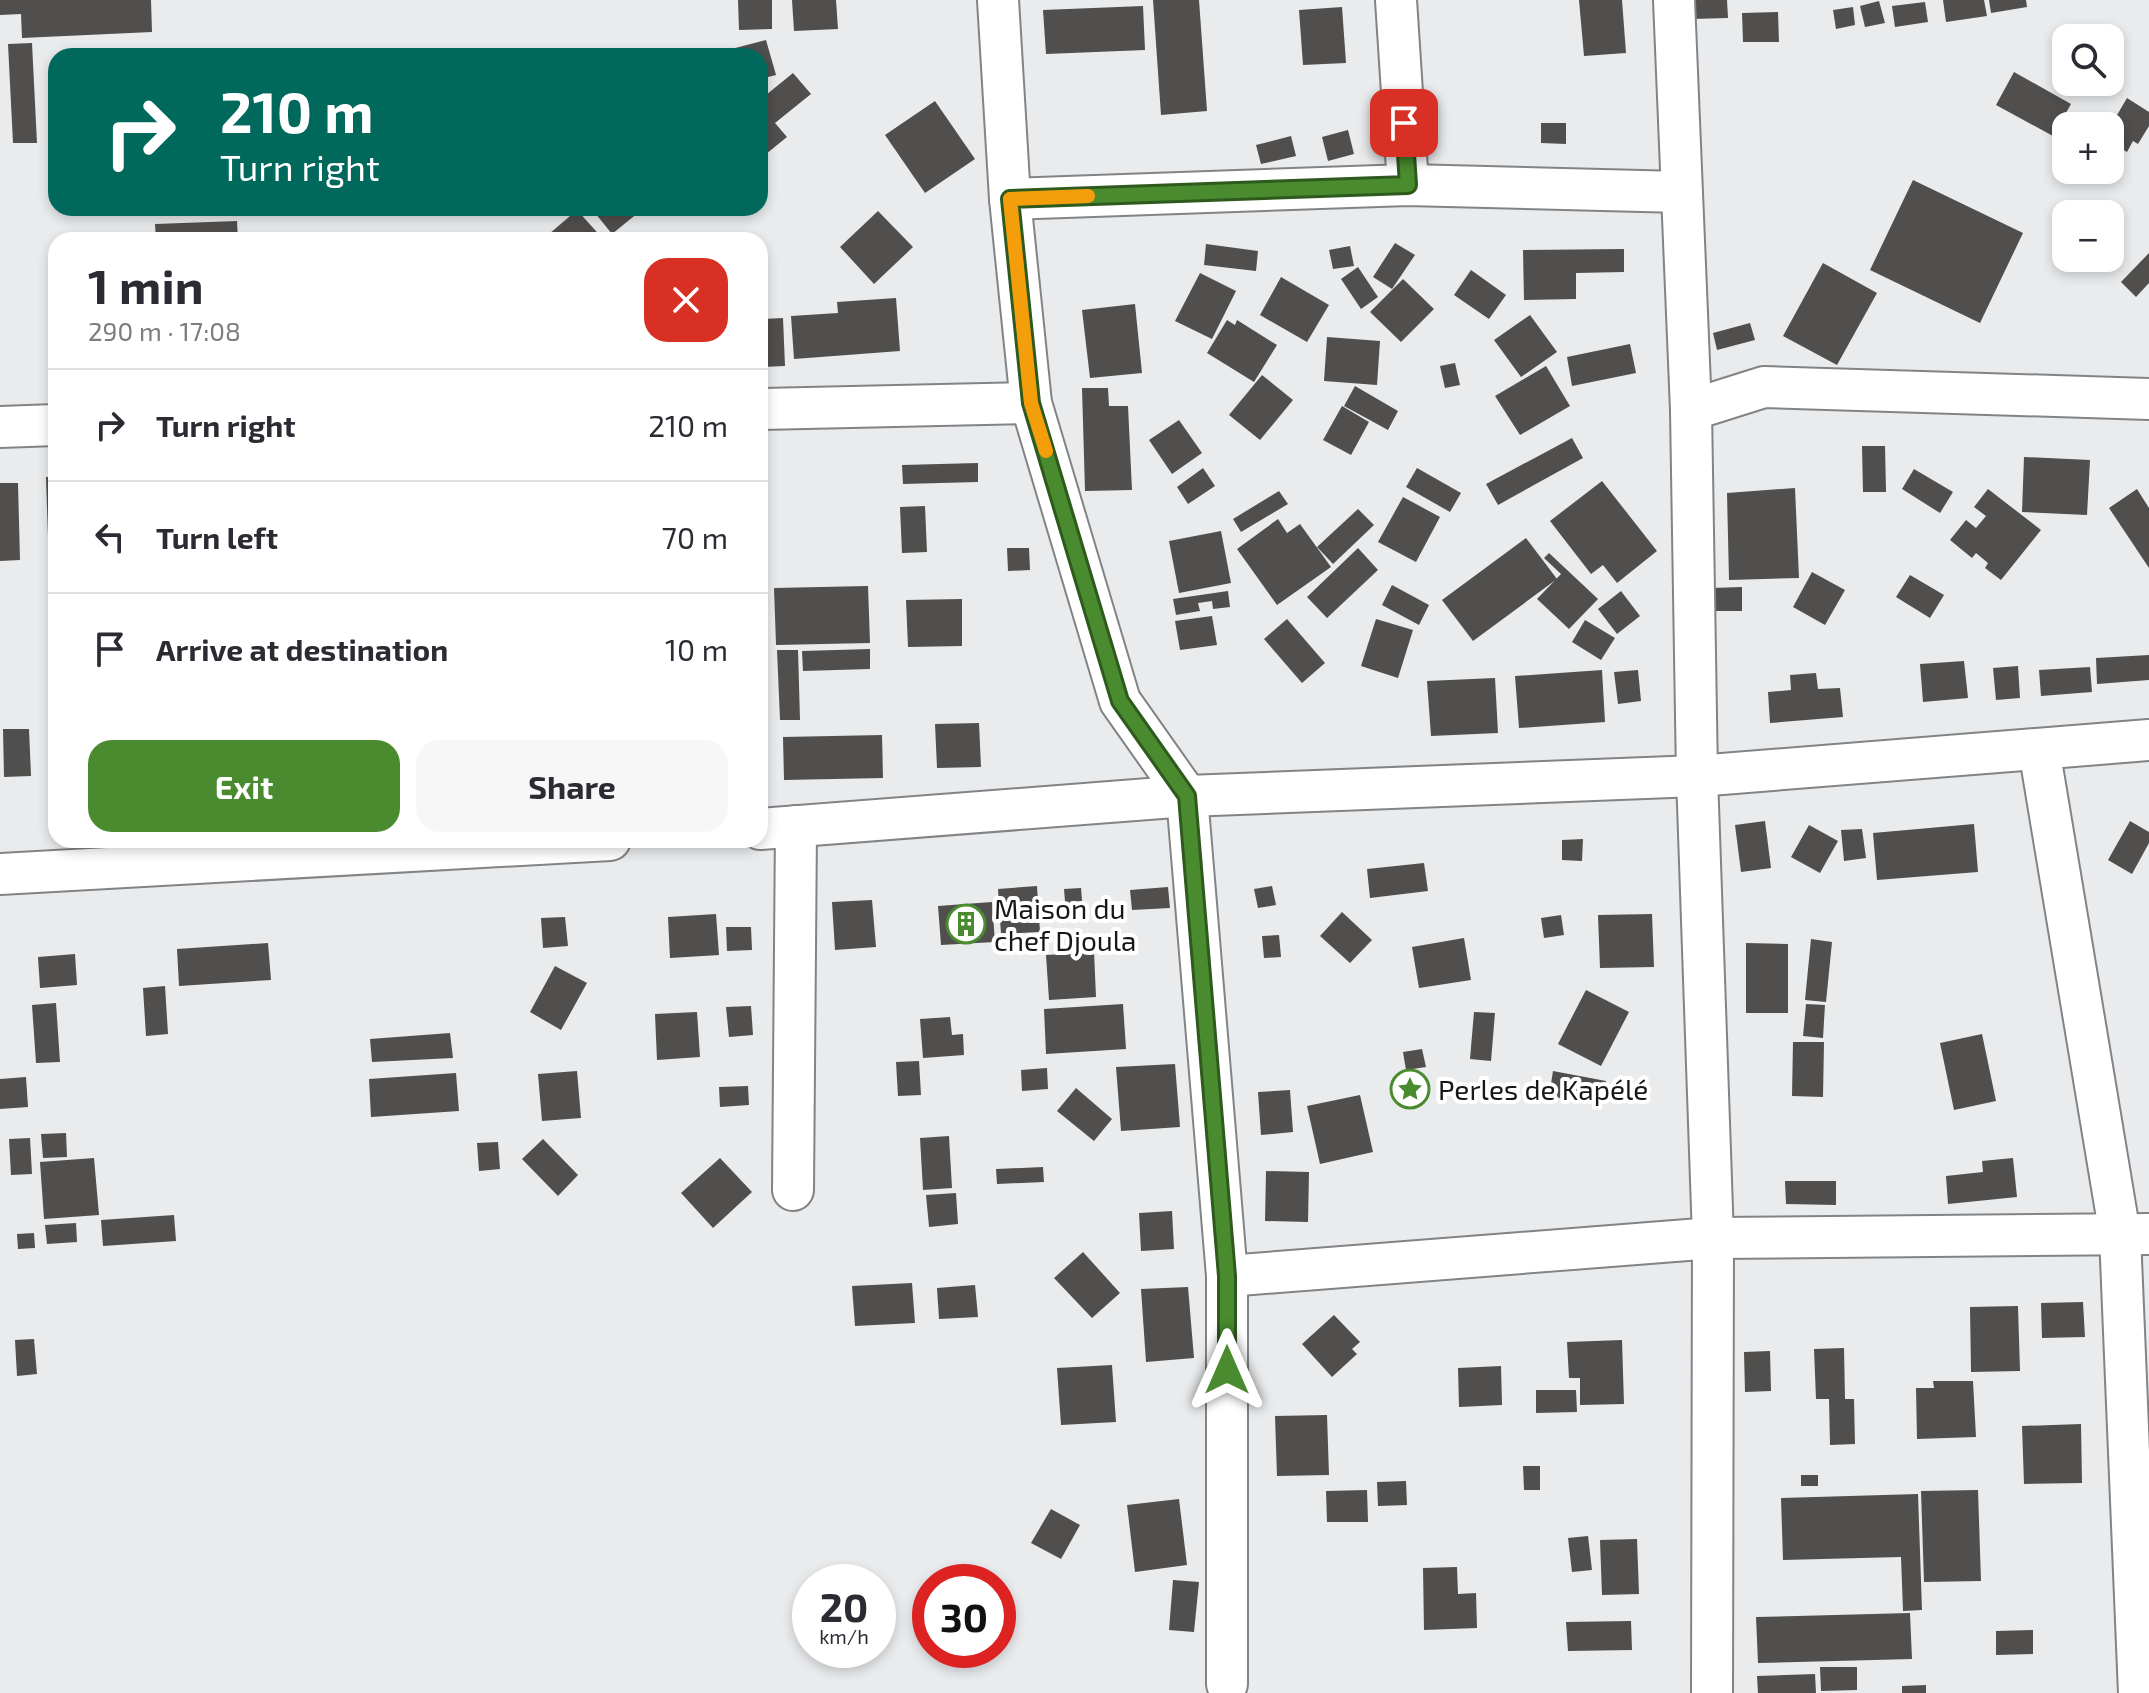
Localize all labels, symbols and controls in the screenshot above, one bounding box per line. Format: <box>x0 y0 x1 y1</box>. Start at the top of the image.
map controls <box>2052 24 2124 272</box>
button: search <box>2052 24 2124 96</box>
text: 210 m <box>220 77 374 144</box>
icon: right <box>88 80 192 184</box>
pin <box>1370 89 1438 157</box>
icon: arrive <box>1382 101 1426 145</box>
button: + <box>2052 112 2124 184</box>
text: Turn right <box>220 145 380 188</box>
button: − <box>2052 200 2124 272</box>
text: 1 min <box>88 256 204 314</box>
button: close <box>644 258 728 342</box>
text: 290 m · 17:08 <box>88 315 241 346</box>
icon: right <box>88 403 132 447</box>
text: Turn right <box>156 407 296 443</box>
text: 210 m <box>648 407 728 443</box>
icon: left <box>88 515 132 559</box>
text: Turn left <box>156 519 278 555</box>
text: 70 m <box>662 519 728 555</box>
icon: arrive <box>88 627 132 671</box>
text: Arrive at destination <box>156 631 448 667</box>
text: 10 m <box>665 631 728 667</box>
button: Exit <box>88 740 400 832</box>
button: Share <box>416 740 728 832</box>
place label: Maison du chef Djoula <box>994 891 1137 957</box>
building icon: Maison du chef Djoula <box>945 903 987 945</box>
place icon: Perles de Kapélé <box>1389 1068 1431 1110</box>
place label: Perles de Kapélé <box>1438 1072 1648 1106</box>
position arrow <box>1185 1328 1269 1412</box>
speed limit sign: 30 <box>912 1564 1016 1668</box>
text: 20 <box>820 1582 868 1630</box>
text: km/h <box>819 1624 869 1648</box>

